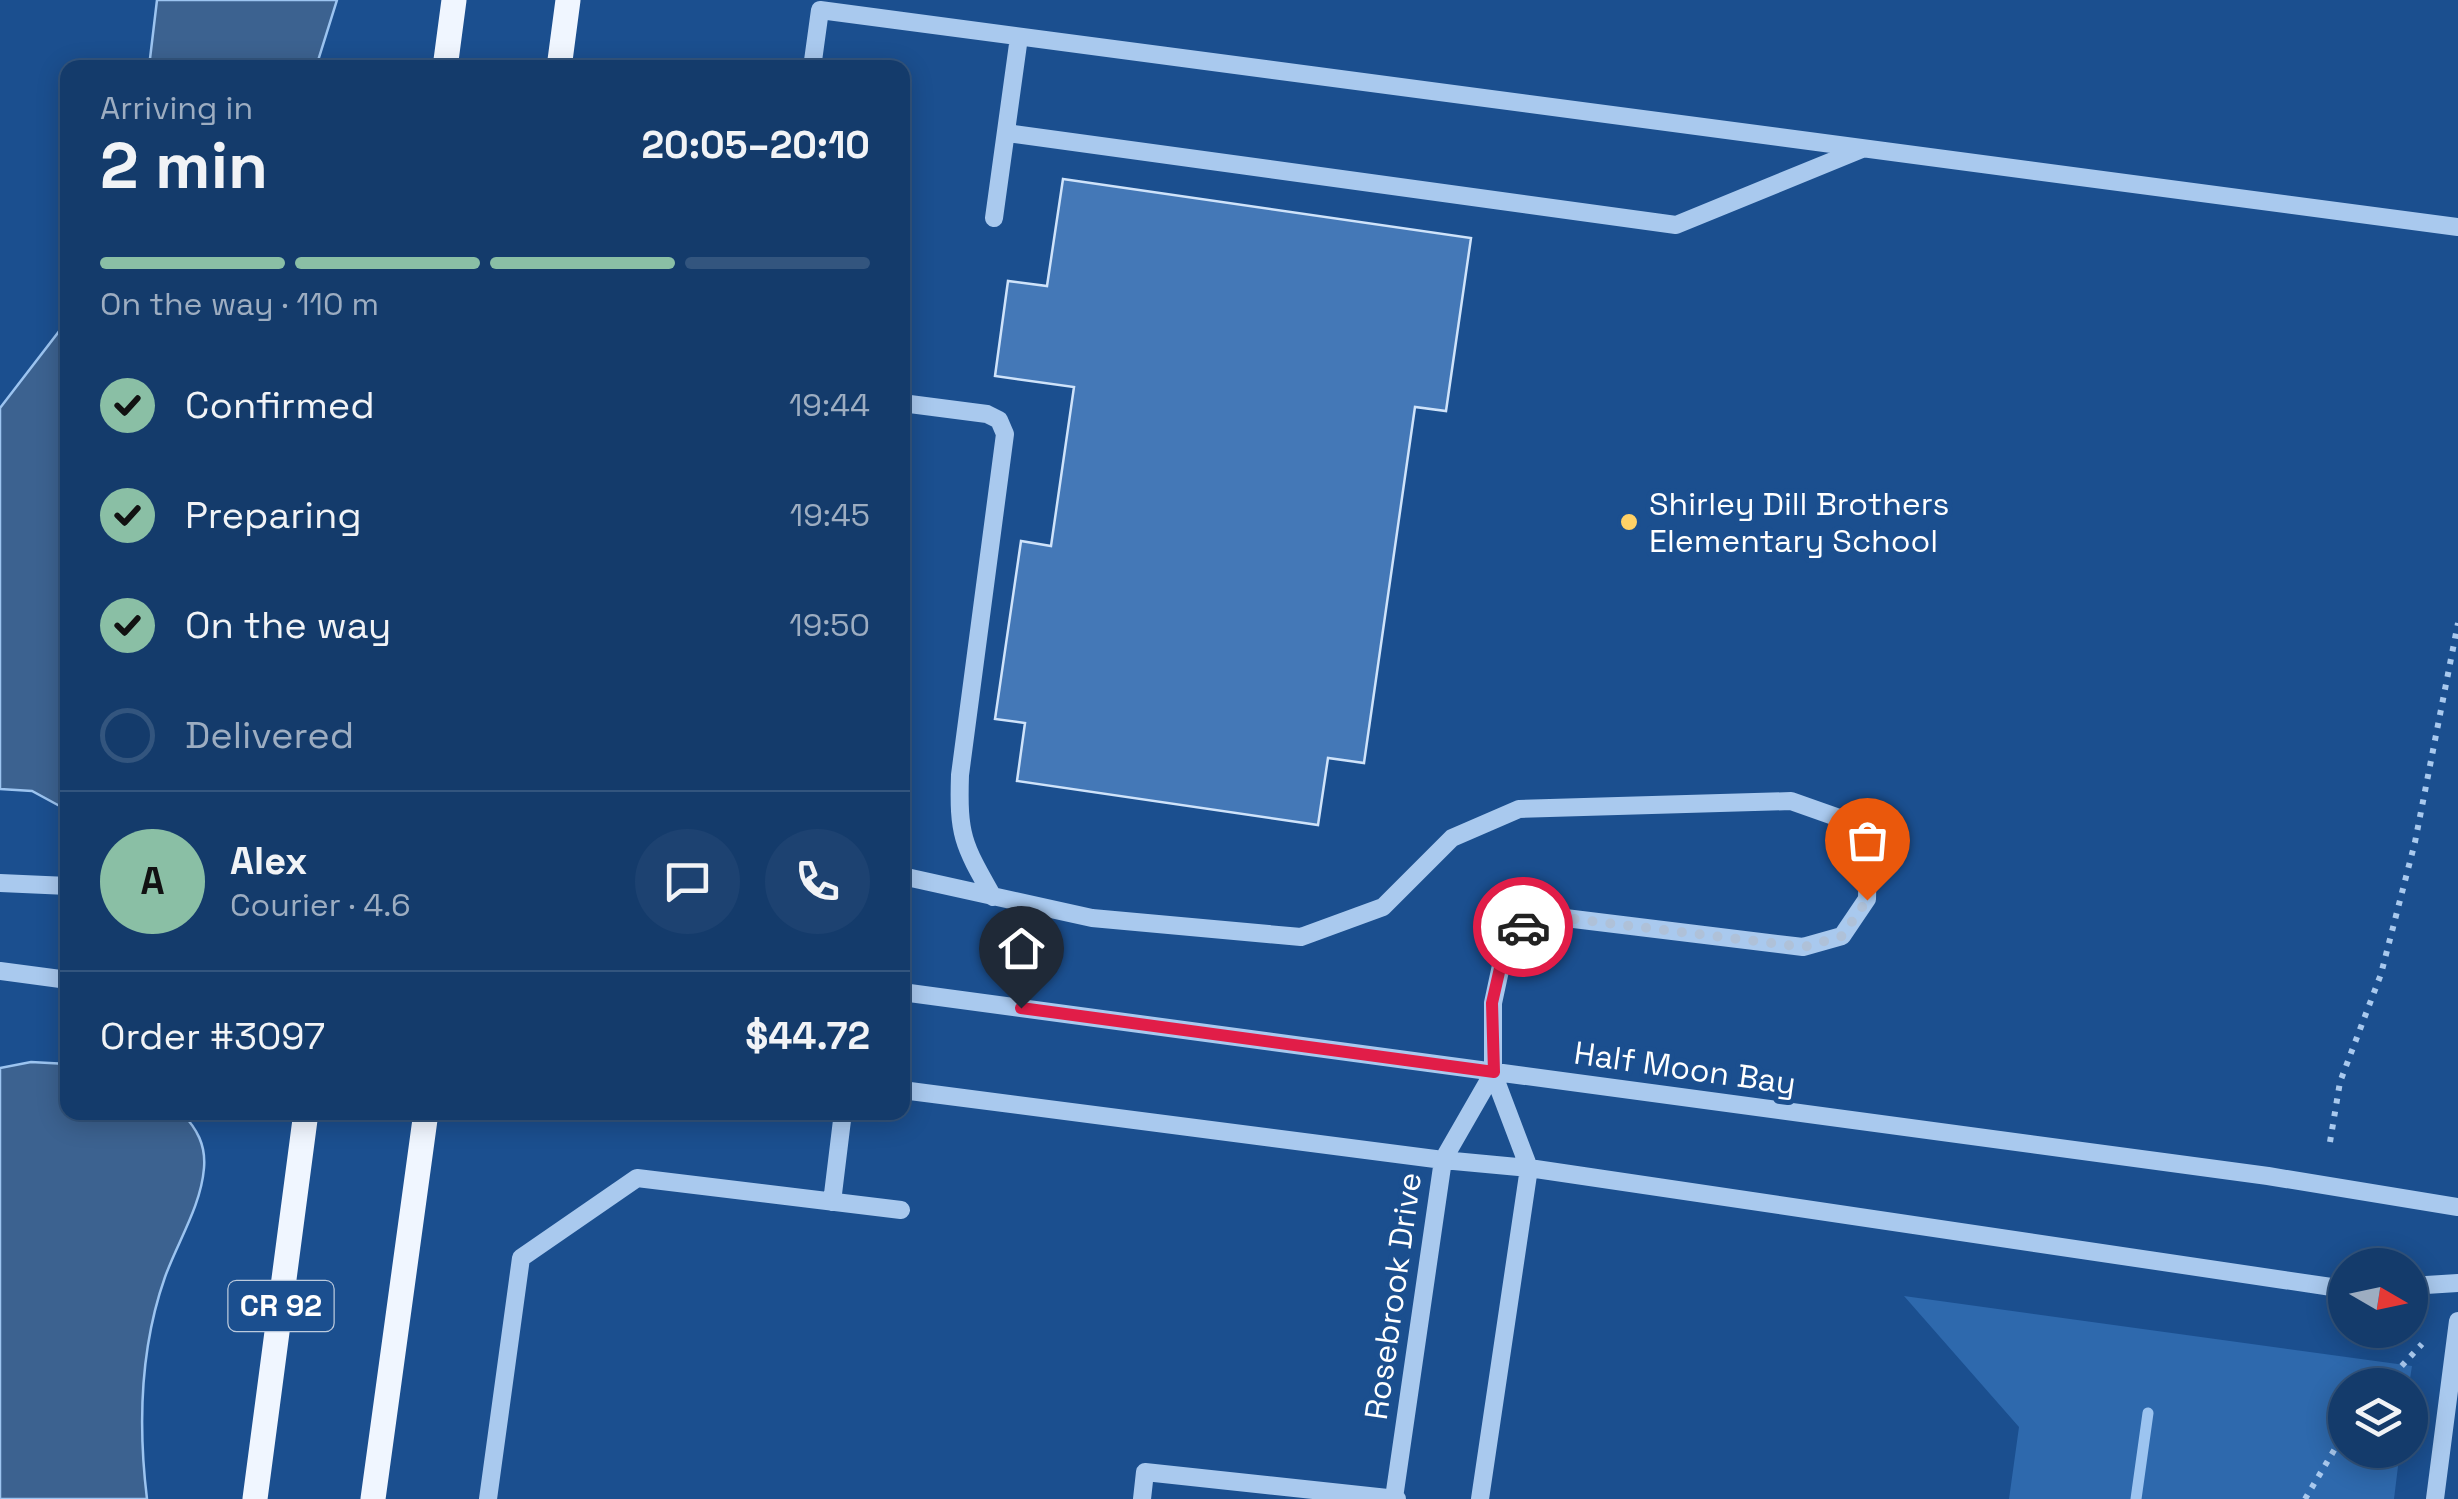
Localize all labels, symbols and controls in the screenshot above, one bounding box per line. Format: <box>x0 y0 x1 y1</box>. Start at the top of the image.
text: Arriving in <box>100 88 253 128</box>
text: 20:05–20:10 <box>642 121 870 169</box>
text: 2 min <box>100 124 268 207</box>
text: On the way · 110 m <box>100 284 379 324</box>
icon: check <box>100 378 155 433</box>
text: Confirmed <box>185 381 375 429</box>
text: 19:44 <box>789 385 870 425</box>
place label: Shirley Dill Brothers Elementary School <box>1649 484 1949 561</box>
icon: check <box>100 488 155 543</box>
text: Preparing <box>185 491 362 539</box>
text: 19:45 <box>790 495 870 535</box>
marker: Shirley Dill Brothers Elementary School <box>1618 511 1640 533</box>
icon: check <box>100 598 155 653</box>
text: On the way <box>185 601 391 649</box>
text: 19:50 <box>789 605 870 645</box>
text: Delivered <box>185 711 354 759</box>
pin <box>1825 798 1910 901</box>
icon: bag <box>1840 813 1895 868</box>
button: chat <box>635 829 740 934</box>
button: phone <box>765 829 870 934</box>
text: Alex <box>230 837 307 885</box>
text: A <box>140 857 165 905</box>
courier <box>1473 877 1573 977</box>
text: Courier · 4.6 <box>230 885 411 925</box>
icon: car <box>1496 900 1551 955</box>
pin <box>979 906 1064 1009</box>
icon: home <box>994 921 1049 976</box>
text: Order #3097 <box>100 1012 325 1060</box>
text: $44.72 <box>745 1012 870 1060</box>
street label: Half Moon Bay <box>1572 1033 1798 1103</box>
street label: Rosebrook Drive <box>1356 1170 1430 1422</box>
north arrow <box>2328 1248 2428 1348</box>
map controls <box>2328 1248 2428 1468</box>
road number: CR 92 <box>228 1281 334 1331</box>
button: layers <box>2328 1368 2428 1468</box>

